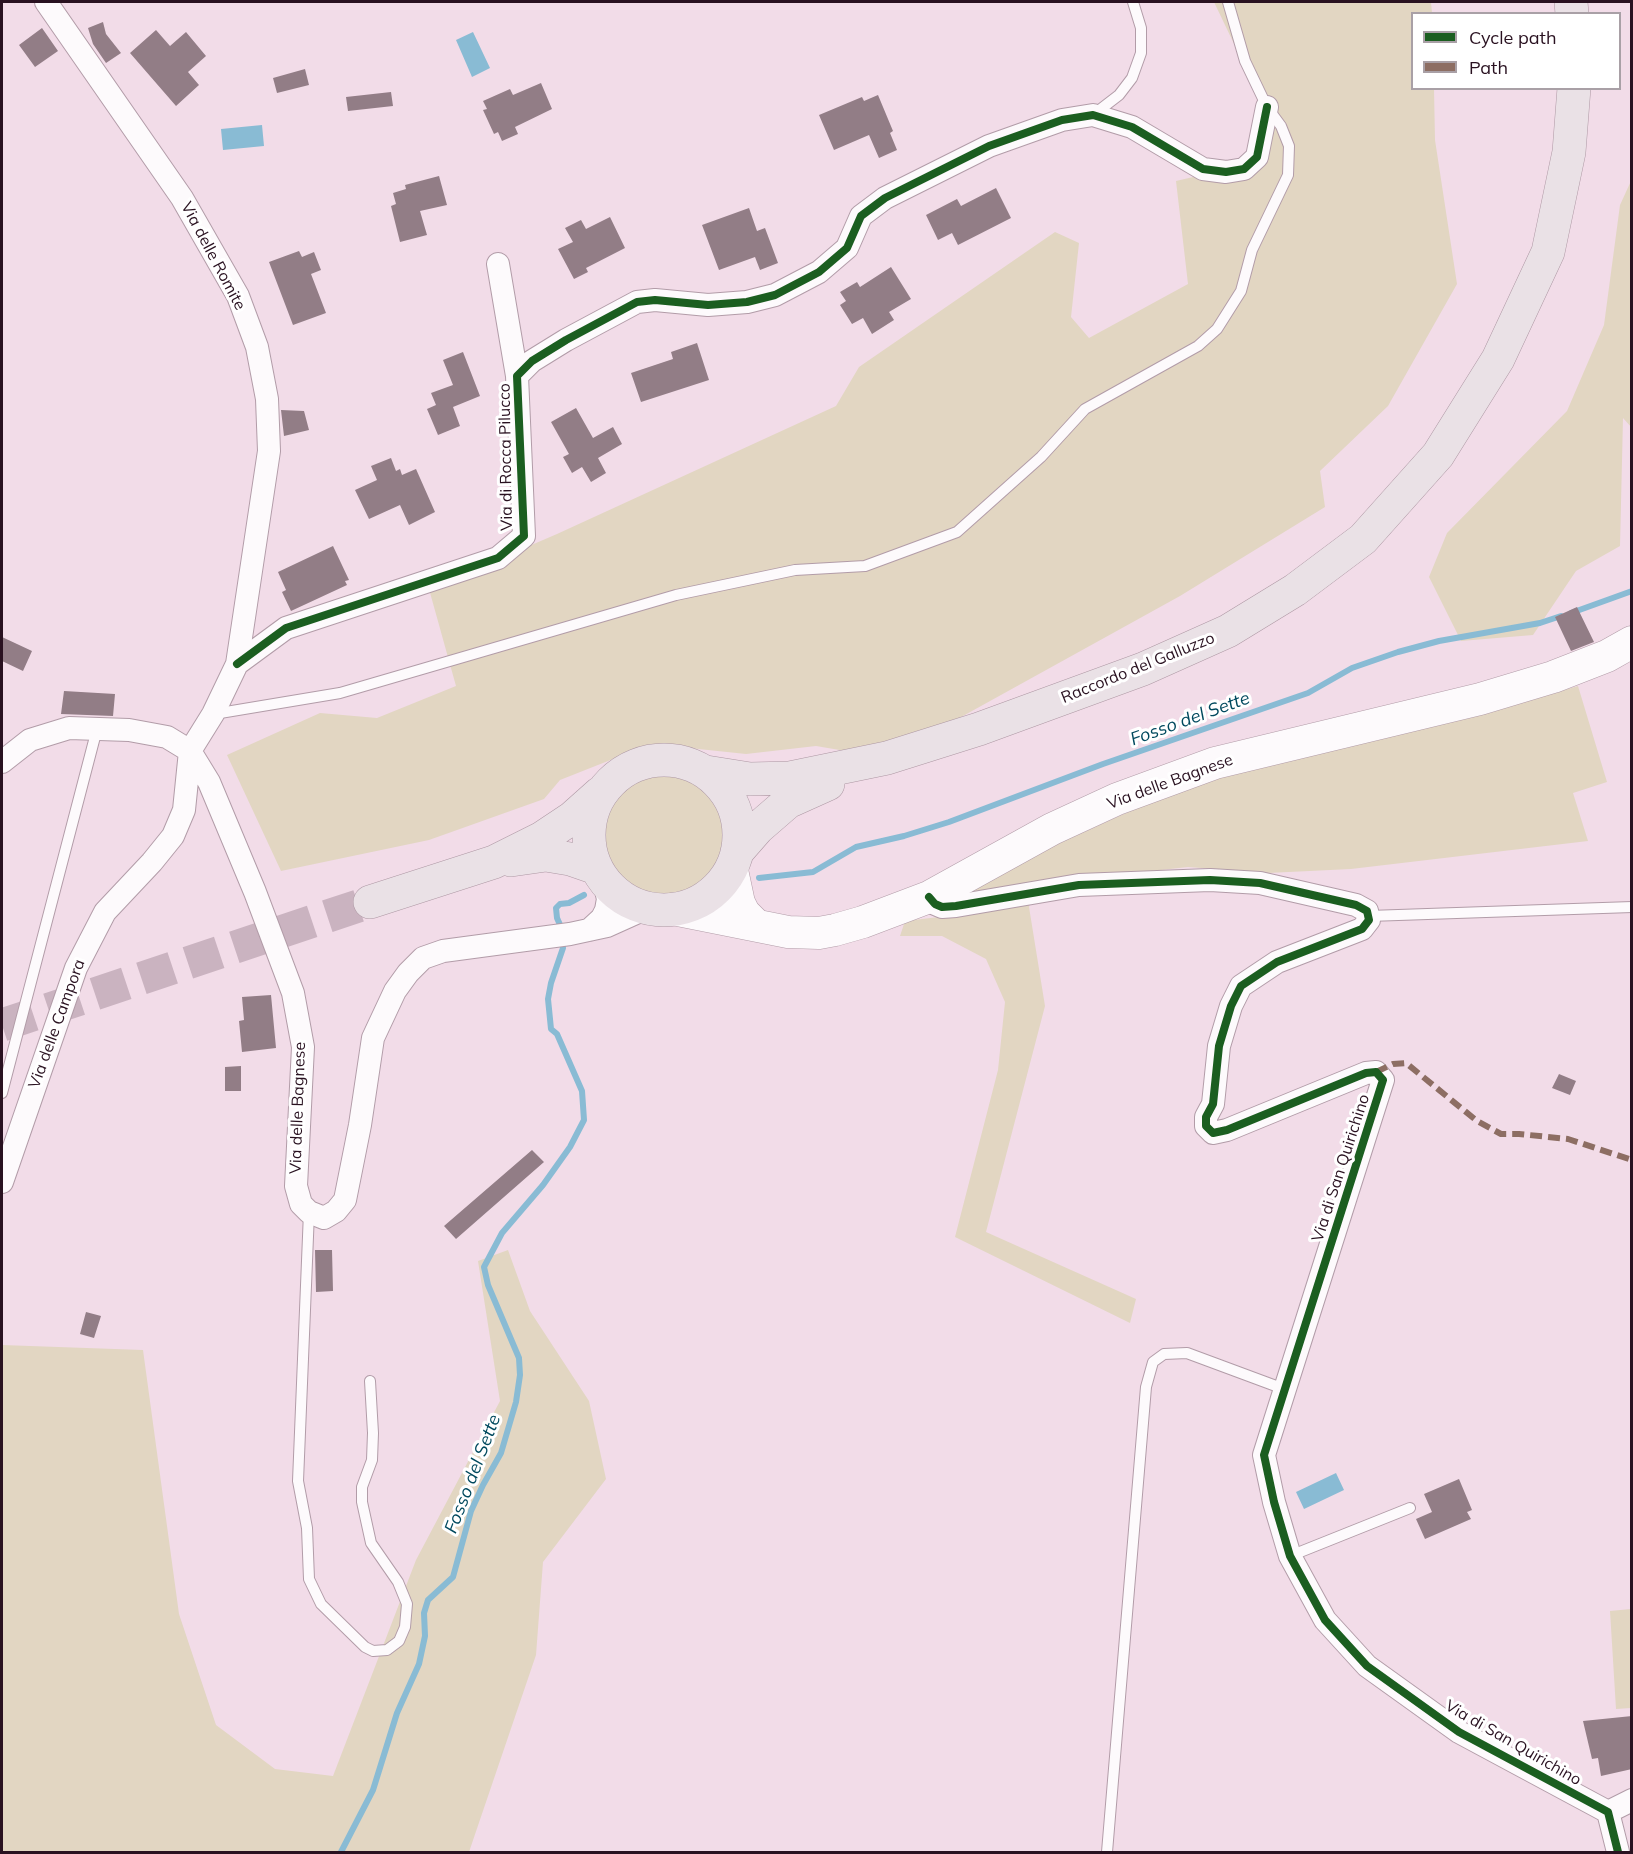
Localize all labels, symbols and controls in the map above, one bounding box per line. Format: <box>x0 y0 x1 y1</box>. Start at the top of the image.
legend <box>1411 12 1621 90</box>
text: Cycle path <box>1469 26 1556 49</box>
text: Path <box>1469 56 1508 79</box>
street label: Via delle Romite <box>176 199 250 313</box>
street label: Via di Rocca Pilucco <box>495 383 517 531</box>
street label: Raccordo del Galluzzo <box>1058 628 1218 708</box>
water label: Fosso del Sette <box>1127 687 1253 751</box>
street label: Via delle Bagnese <box>1105 750 1235 814</box>
street label: Via delle Campora <box>25 957 89 1091</box>
street label: Via delle Bagnese <box>286 1042 310 1174</box>
street label: Via di San Quirichino <box>1308 1092 1374 1244</box>
water label: Fosso del Sette <box>440 1412 506 1536</box>
street label: Via di San Quirichino <box>1441 1696 1585 1790</box>

